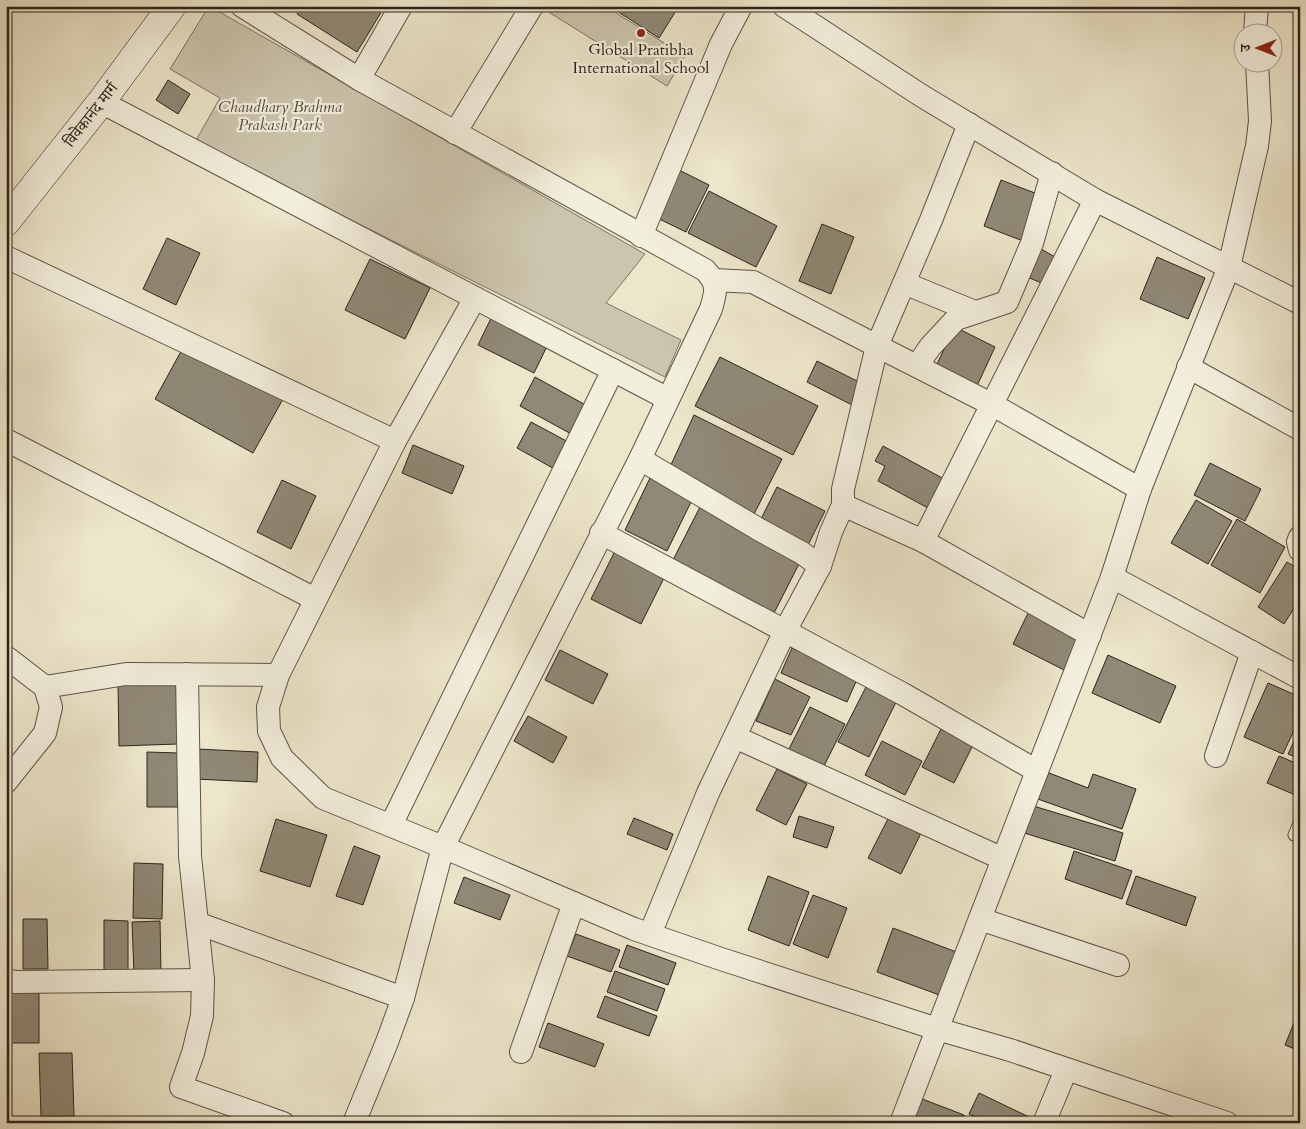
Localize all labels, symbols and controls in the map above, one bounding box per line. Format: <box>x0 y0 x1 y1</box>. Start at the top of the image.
north arrow <box>1234 22 1284 72</box>
marker: Global Pratibha International School <box>635 27 647 39</box>
place label: Global Pratibha International School <box>573 39 709 79</box>
text: उ <box>1236 44 1255 53</box>
street label: विवेकानंद मार्ग <box>58 77 124 153</box>
park label: Chaudhary Brahma Prakash Park <box>218 96 342 136</box>

